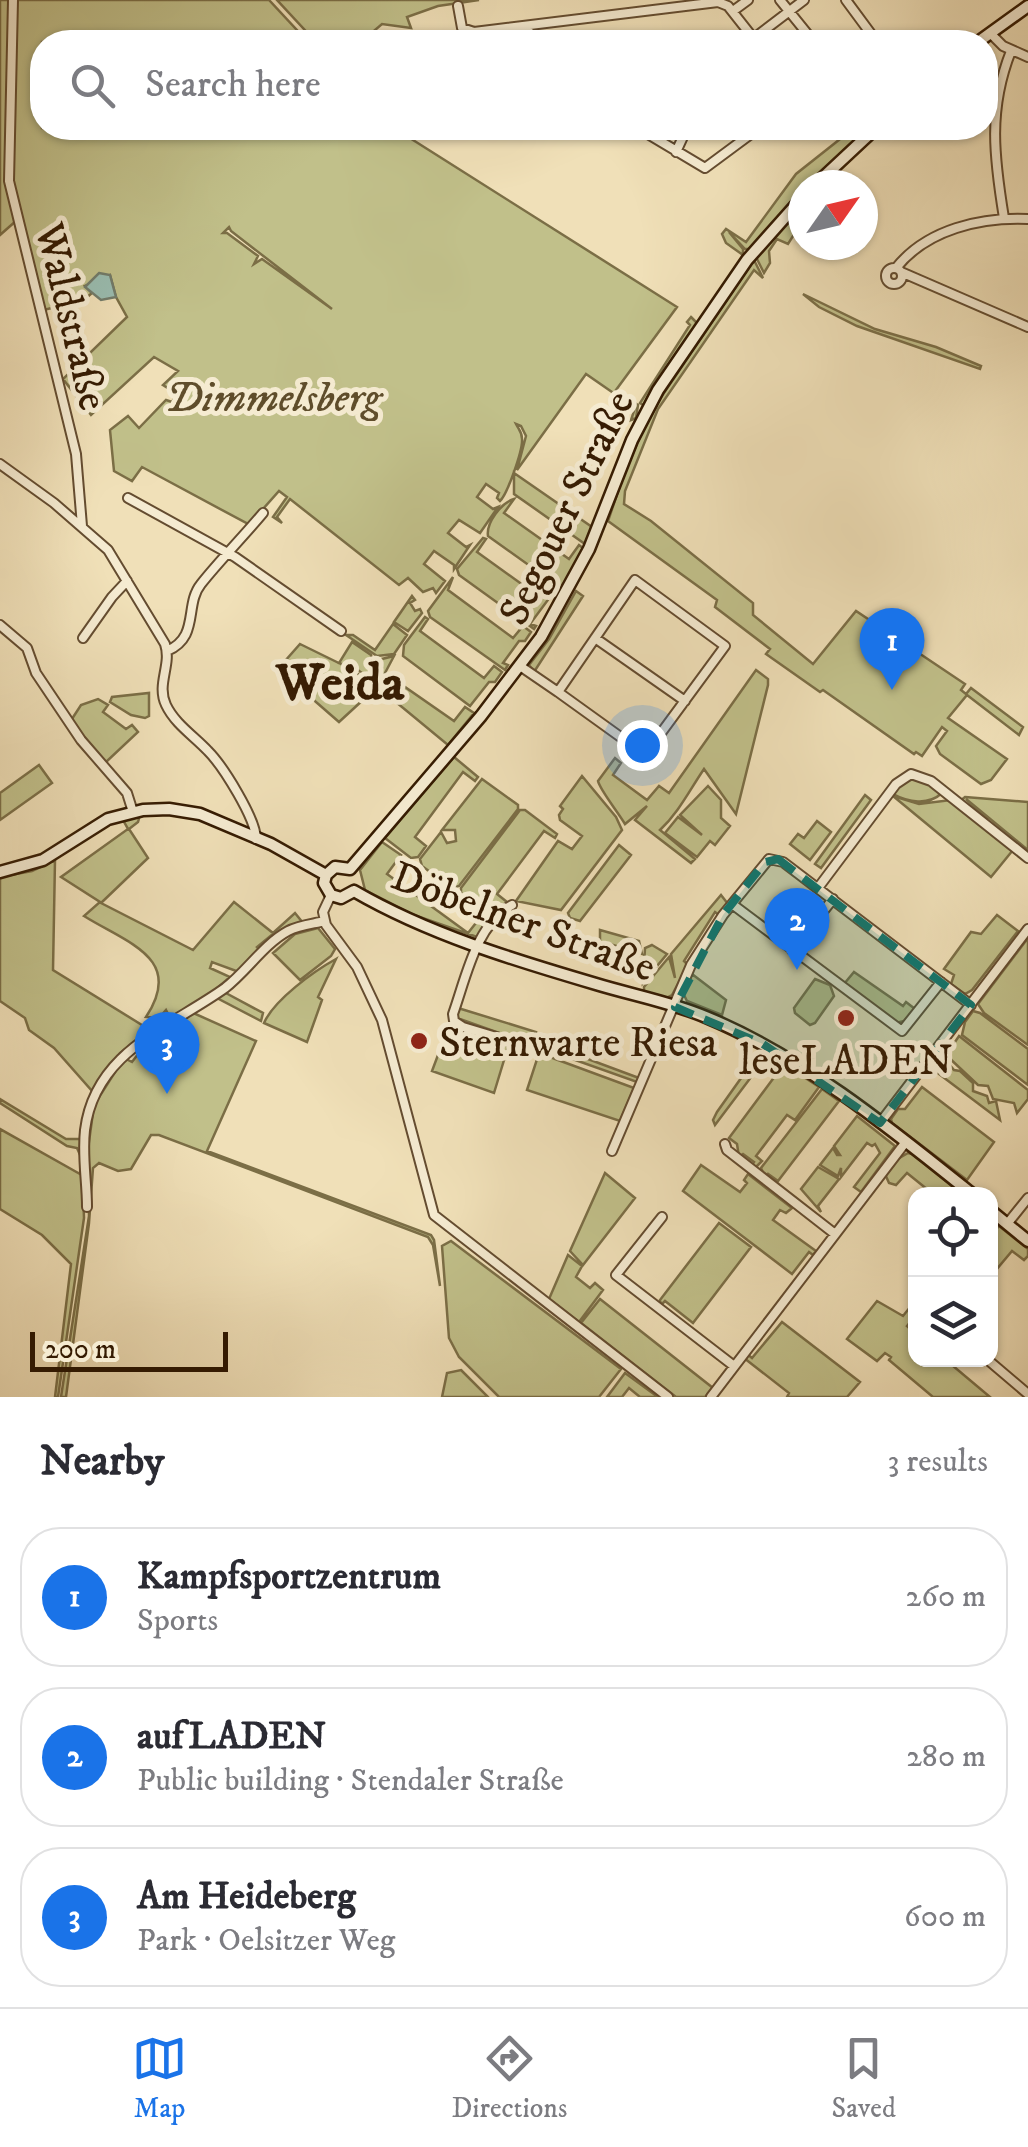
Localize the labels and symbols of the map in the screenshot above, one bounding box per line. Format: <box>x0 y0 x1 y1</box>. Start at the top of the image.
north arrow <box>788 170 878 260</box>
street label: Waldstraße <box>22 217 118 416</box>
park label: Dimmelsberg <box>165 373 384 425</box>
street label: Segouer Straße <box>489 383 647 634</box>
pin: 1 <box>860 608 924 690</box>
district label: Weida <box>275 652 405 717</box>
your location <box>617 720 668 771</box>
street label: Döbelner Straße <box>384 851 662 995</box>
pin: 2 <box>764 888 830 970</box>
marker: leseLADEN <box>835 1007 857 1029</box>
pin: 3 <box>134 1012 200 1094</box>
place label: Sternwarte Riesa <box>439 1018 718 1070</box>
marker: Sternwarte Riesa <box>408 1030 430 1052</box>
place label: leseLADEN <box>739 1036 953 1088</box>
scale bar <box>30 1327 228 1372</box>

